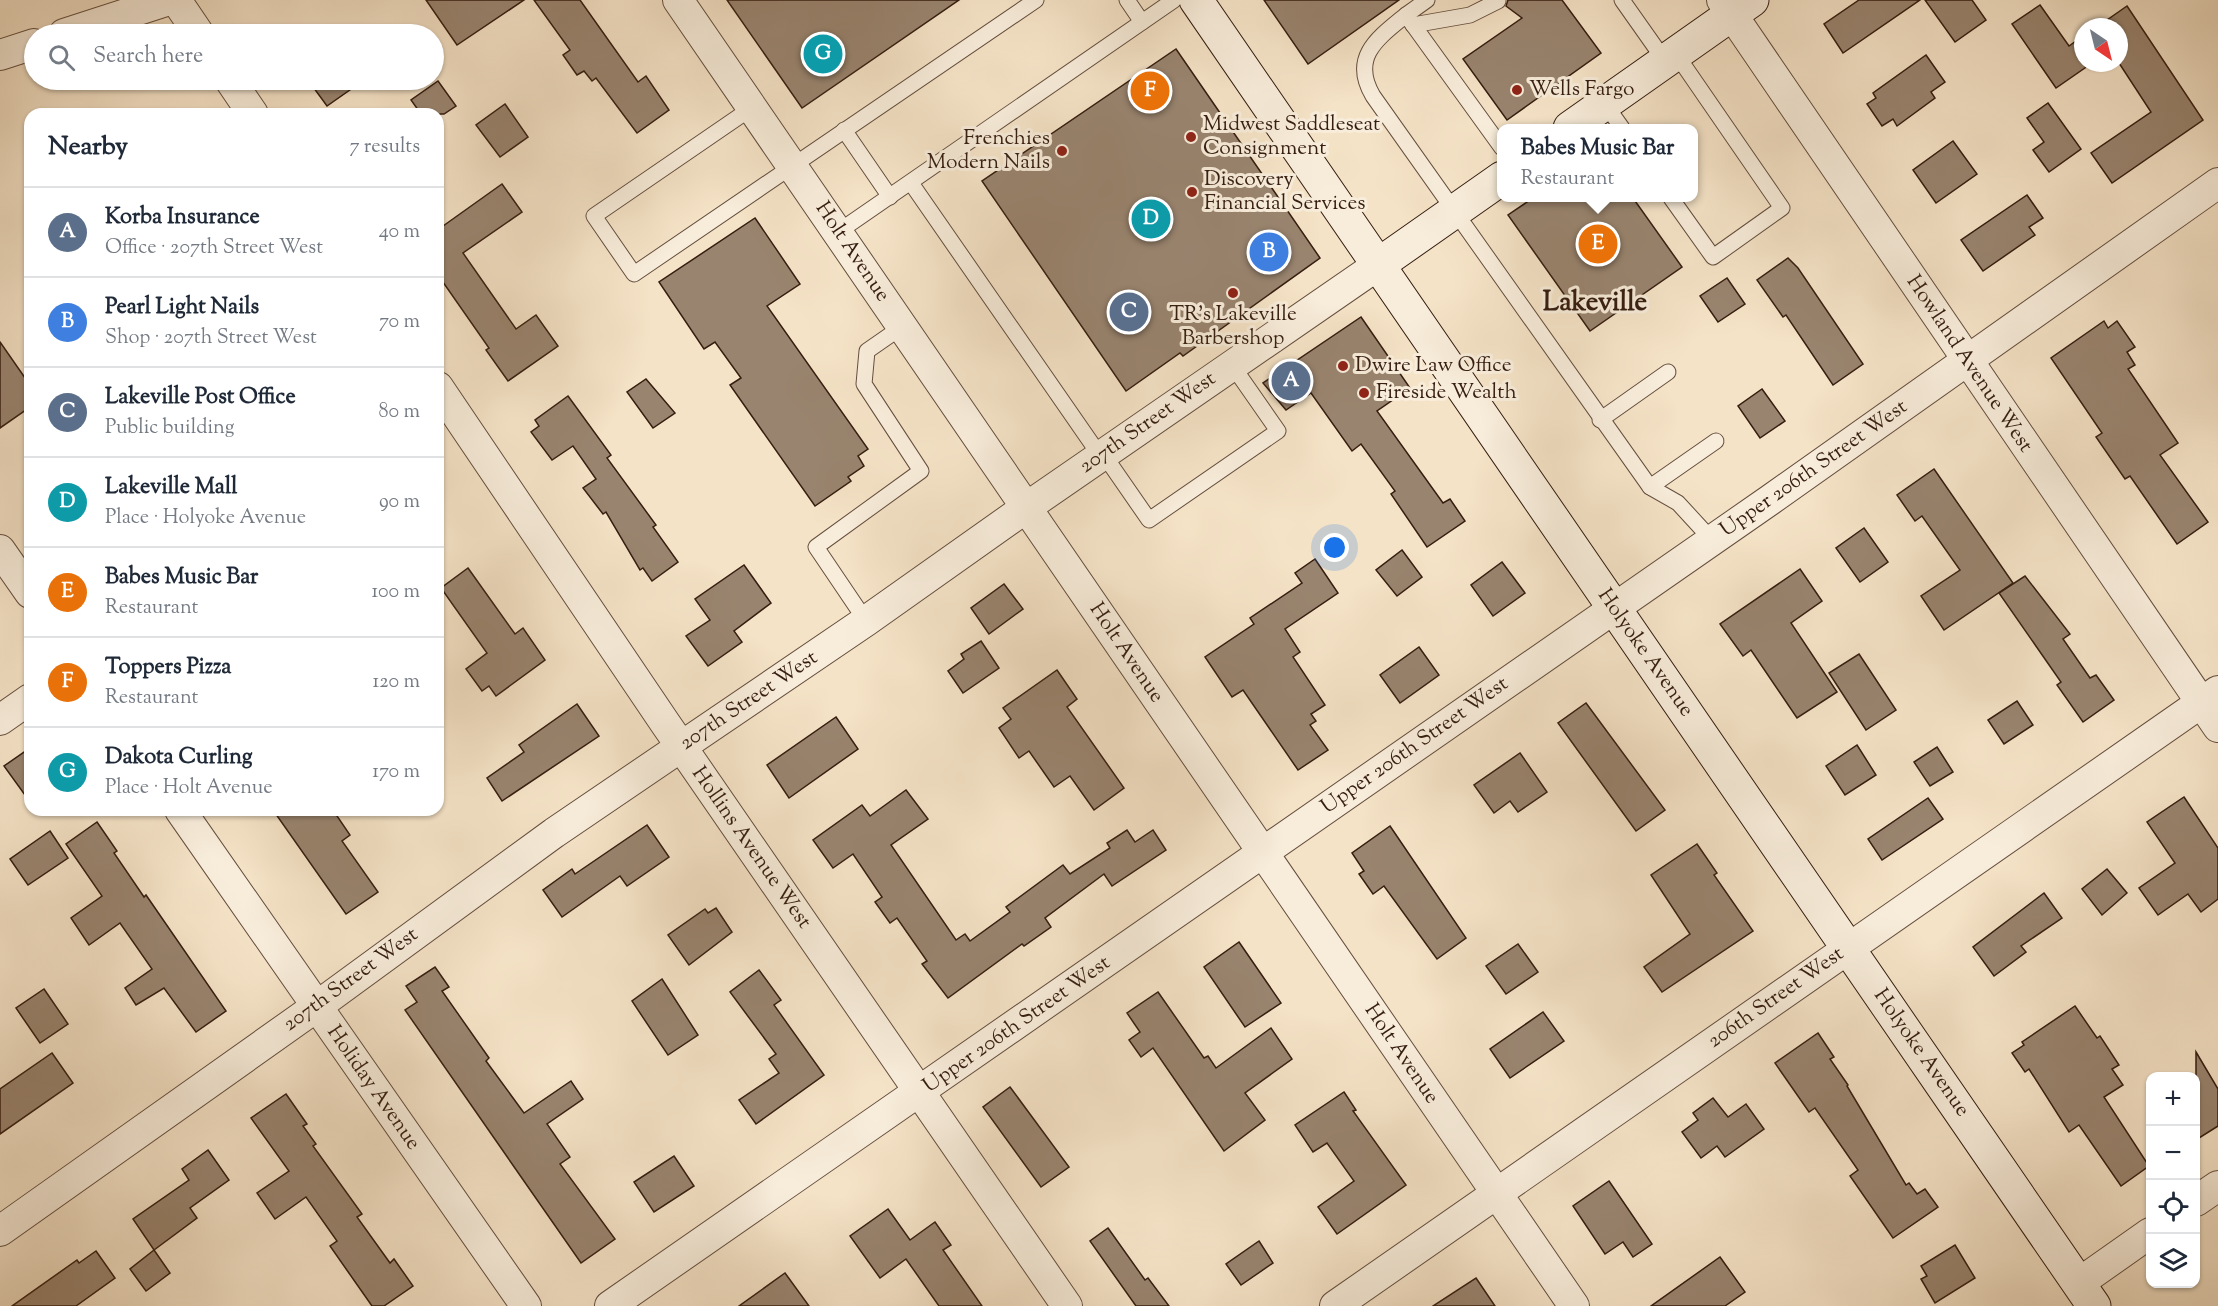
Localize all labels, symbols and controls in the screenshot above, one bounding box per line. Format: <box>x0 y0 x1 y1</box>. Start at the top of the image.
north arrow <box>2074 18 2128 72</box>
search box <box>24 24 444 90</box>
pin: G <box>804 32 842 76</box>
icon: search <box>45 41 78 74</box>
text: Search here <box>93 41 203 73</box>
pin: F <box>1130 68 1170 113</box>
place label: Wells Fargo <box>1529 75 1635 105</box>
marker: Wells Fargo <box>1510 83 1524 97</box>
place label: Midwest Saddleseat Consignment <box>1203 110 1380 164</box>
place label: Frenchies Modern Nails <box>927 124 1050 178</box>
popup <box>1497 124 1698 202</box>
text: Nearby <box>48 129 128 166</box>
marker: Midwest Saddleseat Consignment <box>1184 130 1198 144</box>
text: 7 results <box>349 133 420 162</box>
text: Babes Music Bar <box>1521 133 1674 165</box>
marker: Frenchies Modern Nails <box>1055 144 1069 158</box>
place label: Discovery Financial Services <box>1204 165 1366 219</box>
text: Restaurant <box>1521 165 1614 194</box>
marker: Discovery Financial Services <box>1185 185 1199 199</box>
street label: Holt Avenue <box>807 196 897 308</box>
pin: D <box>1132 196 1170 242</box>
text: Korba Insurance <box>105 202 260 234</box>
text: A <box>59 218 76 247</box>
text: 40 m <box>379 218 420 247</box>
pin: E <box>1578 222 1618 266</box>
pin: B <box>1250 230 1288 274</box>
text: Office · 207th Street West <box>105 234 323 263</box>
street label: Howland Avenue West <box>1898 269 2040 459</box>
district label: Lakeville <box>1543 284 1647 323</box>
marker: TR's Lakeville Barbershop <box>1226 286 1240 300</box>
pin: C <box>1110 290 1148 334</box>
text: Pearl Light Nails <box>105 292 259 324</box>
place label: TR's Lakeville Barbershop <box>1169 300 1297 354</box>
text: B <box>61 308 74 337</box>
text: 70 m <box>379 308 420 337</box>
text: Shop · 207th Street West <box>105 324 317 353</box>
place label: Dwire Law Office <box>1355 351 1512 381</box>
pin: A <box>1272 358 1310 404</box>
marker: Dwire Law Office <box>1336 359 1350 373</box>
street label: 207th Street West <box>1074 365 1222 481</box>
place label: Fireside Wealth <box>1376 378 1517 408</box>
text: Lakeville Post Office <box>105 382 296 414</box>
marker: Fireside Wealth <box>1357 386 1371 400</box>
street label: Upper 206th Street West <box>1714 393 1914 545</box>
text: C <box>59 398 76 427</box>
text: 80 m <box>379 398 420 427</box>
text: Public building <box>105 414 235 443</box>
text: Lakeville Mall <box>105 472 237 504</box>
text: D <box>60 488 75 517</box>
text: 90 m <box>379 488 420 517</box>
text: Place · Holyoke Avenue <box>105 504 306 533</box>
your location <box>1320 533 1349 562</box>
text: Babes Music Bar <box>105 562 258 594</box>
text: E <box>61 578 74 607</box>
text: 100 m <box>371 578 420 607</box>
street label: Holyoke Avenue <box>1590 583 1700 723</box>
text: Restaurant <box>105 594 198 623</box>
street label: Holt Avenue <box>1081 597 1171 709</box>
street label: 207th Street West <box>674 644 824 758</box>
text: Toppers Pizza <box>105 652 232 684</box>
text: F <box>62 668 73 697</box>
text: 120 m <box>372 668 420 697</box>
street label: Upper 206th Street West <box>1315 670 1515 822</box>
text: Restaurant <box>105 684 198 713</box>
text: Dakota Curling <box>105 742 253 774</box>
text: G <box>59 758 76 787</box>
text: 170 m <box>372 758 420 787</box>
street label: Hollins Avenue West <box>684 761 818 935</box>
text: Place · Holt Avenue <box>105 774 273 803</box>
street label: 207th Street West <box>277 921 425 1039</box>
street label: 206th Street West <box>1702 940 1850 1056</box>
street label: Upper 206th Street West <box>917 949 1117 1101</box>
street label: Holyoke Avenue <box>1866 983 1976 1123</box>
street label: Holt Avenue <box>1356 998 1446 1110</box>
street label: Holiday Avenue <box>319 1020 427 1156</box>
map controls <box>2146 1072 2200 1288</box>
button: + <box>2146 1072 2200 1126</box>
button: − <box>2146 1126 2200 1180</box>
button: locate <box>2146 1180 2200 1234</box>
button: layers <box>2146 1234 2200 1288</box>

